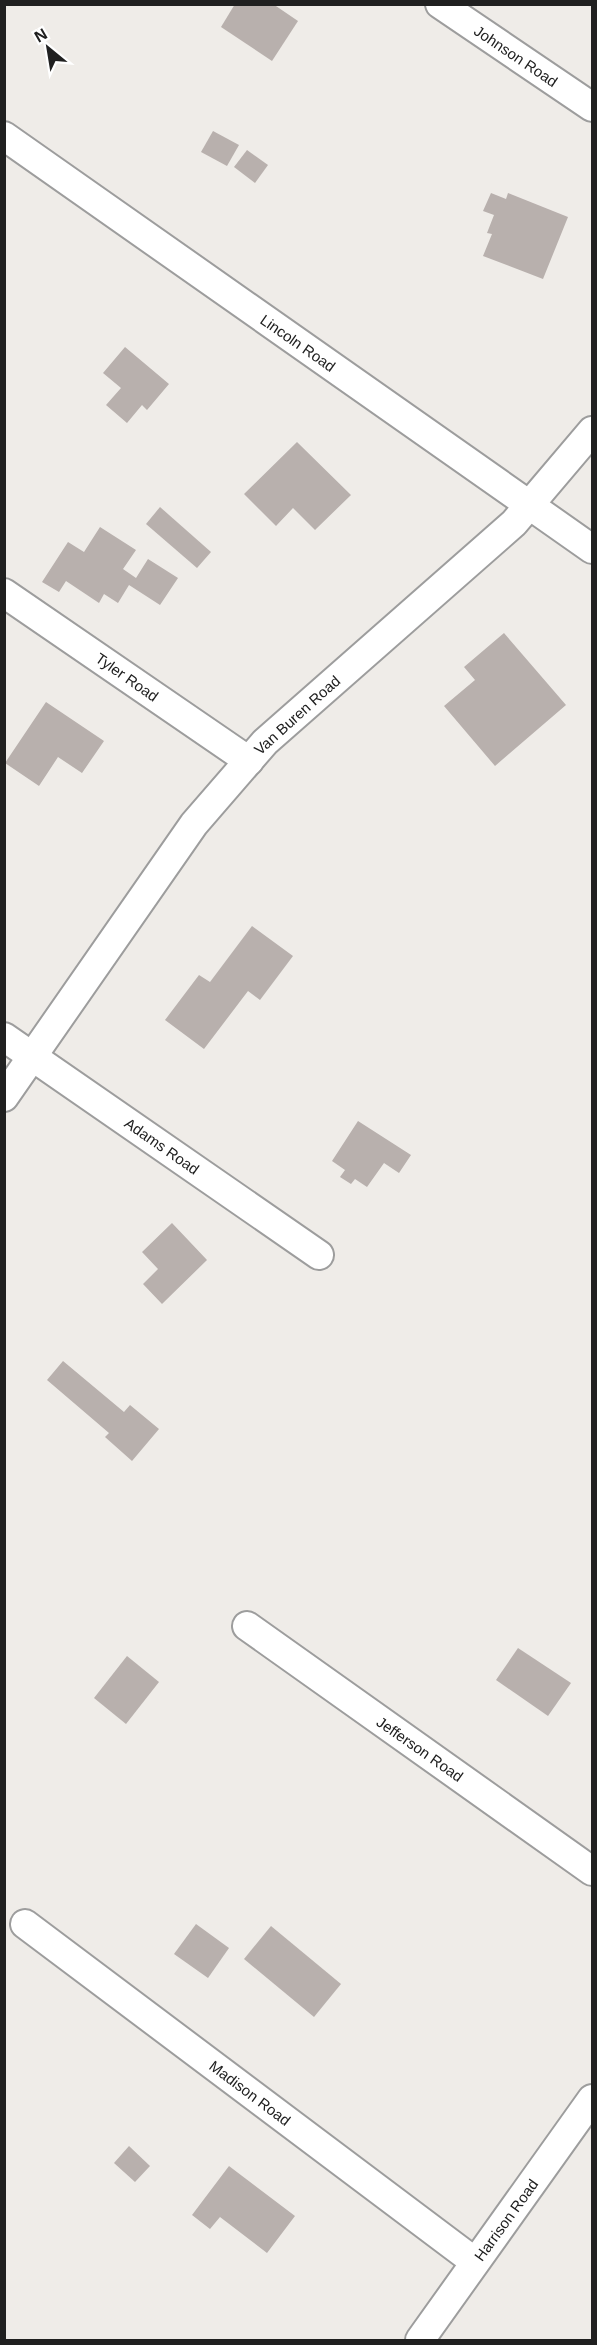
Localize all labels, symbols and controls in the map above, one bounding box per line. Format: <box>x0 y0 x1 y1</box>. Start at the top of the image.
north arrow <box>18 18 78 78</box>
street label: Johnson Road <box>471 22 561 90</box>
text: N <box>31 25 50 46</box>
street label: Lincoln Road <box>257 311 339 375</box>
street label: Tyler Road <box>92 649 162 705</box>
street label: Van Buren Road <box>251 672 343 758</box>
street label: Adams Road <box>122 1114 202 1178</box>
street label: Jefferson Road <box>374 1713 466 1785</box>
street label: Madison Road <box>206 2057 294 2129</box>
street label: Harrison Road <box>471 2176 541 2264</box>

